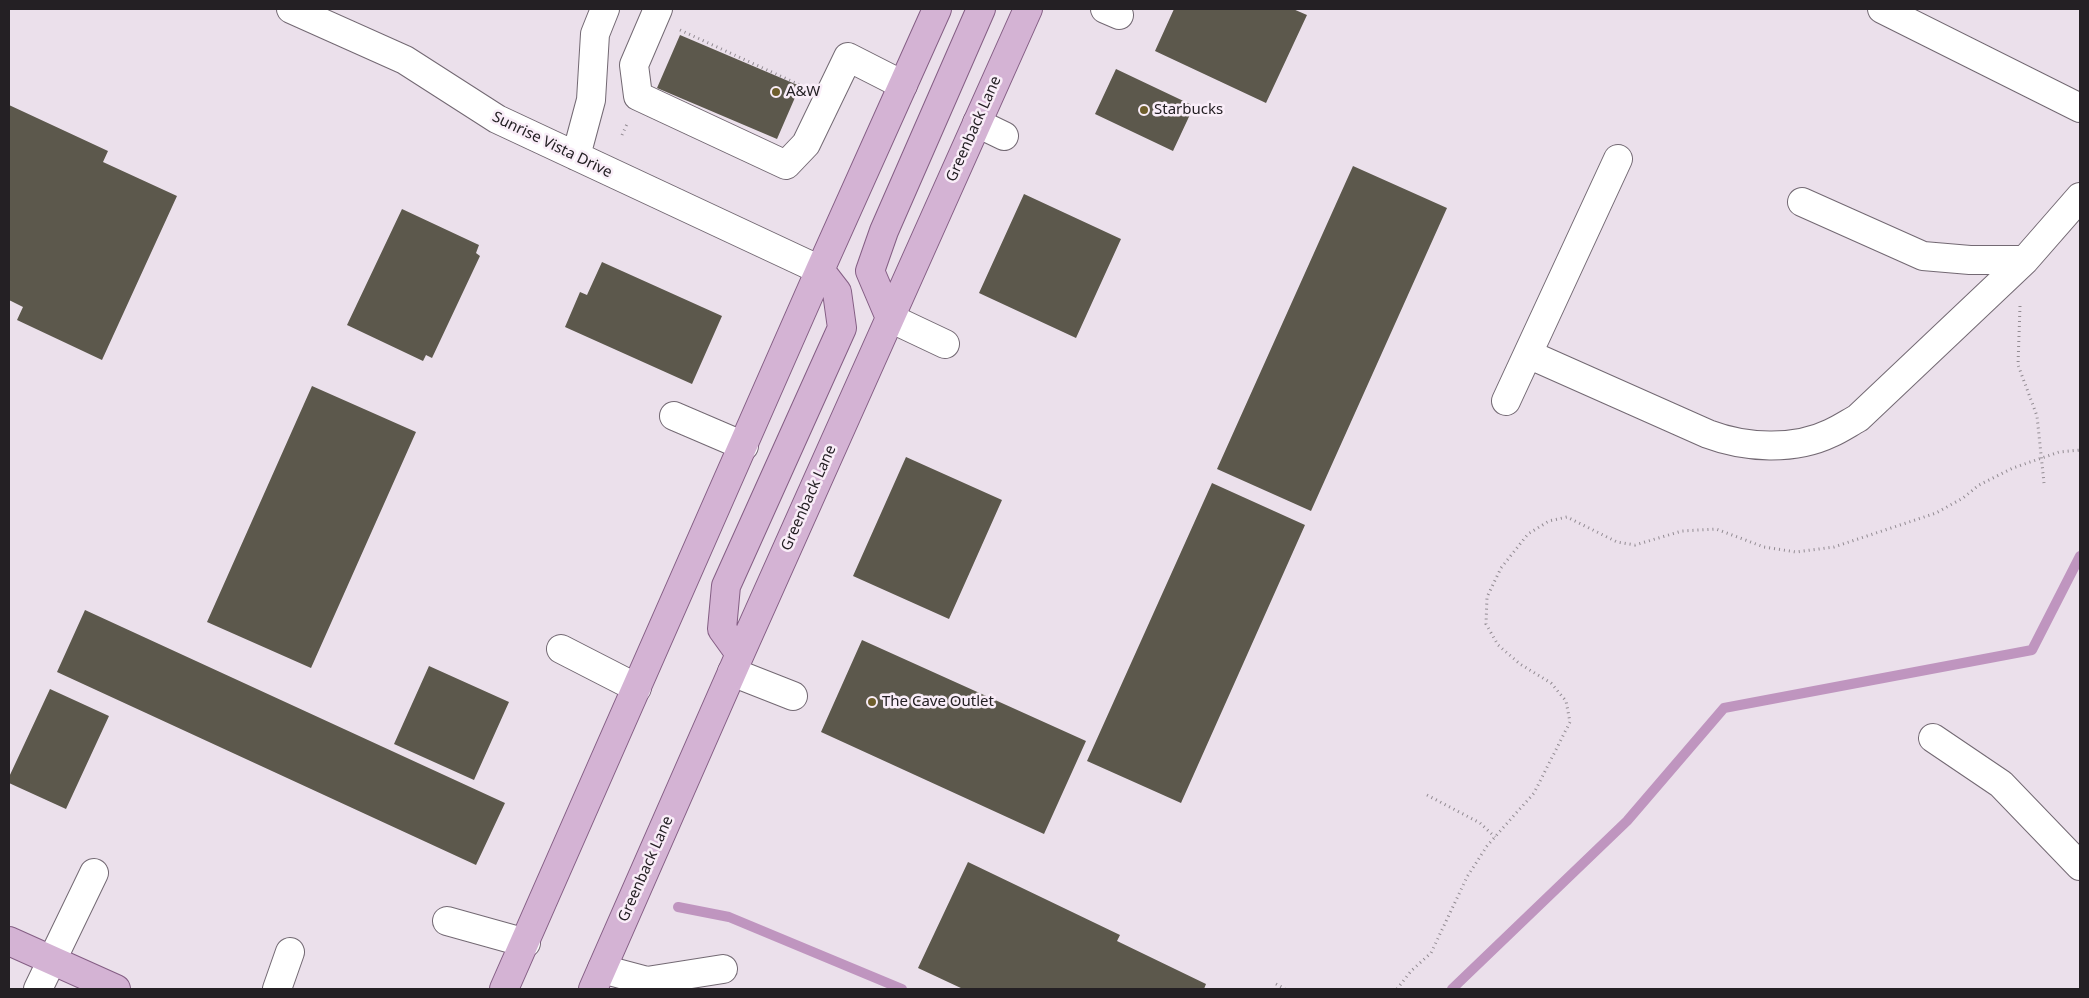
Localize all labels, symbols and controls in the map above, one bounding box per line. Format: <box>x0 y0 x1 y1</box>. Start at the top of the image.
street label: Greenback Lane <box>943 73 1005 185</box>
place label: A&W <box>786 83 820 101</box>
marker: A&W <box>770 86 782 98</box>
place label: Starbucks <box>1154 101 1223 119</box>
marker: Starbucks <box>1138 104 1150 116</box>
street label: Sunrise Vista Drive <box>489 108 615 182</box>
street label: Greenback Lane <box>778 442 840 554</box>
place label: The Cave Outlet <box>882 693 994 711</box>
marker: The Cave Outlet <box>866 696 878 708</box>
street label: Greenback Lane <box>615 813 677 925</box>

